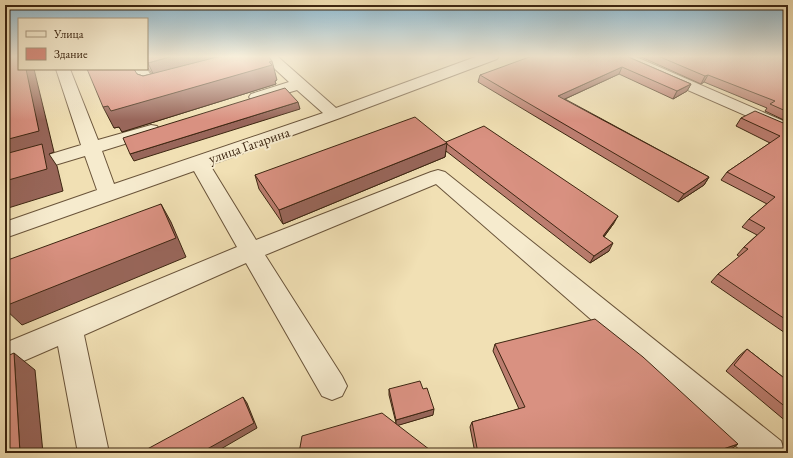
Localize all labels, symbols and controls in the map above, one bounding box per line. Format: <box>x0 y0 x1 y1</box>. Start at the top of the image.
legend <box>18 18 148 70</box>
text: Улица <box>53 26 84 42</box>
text: Здание <box>54 46 88 62</box>
street label: улица Гагарина <box>206 123 292 167</box>

